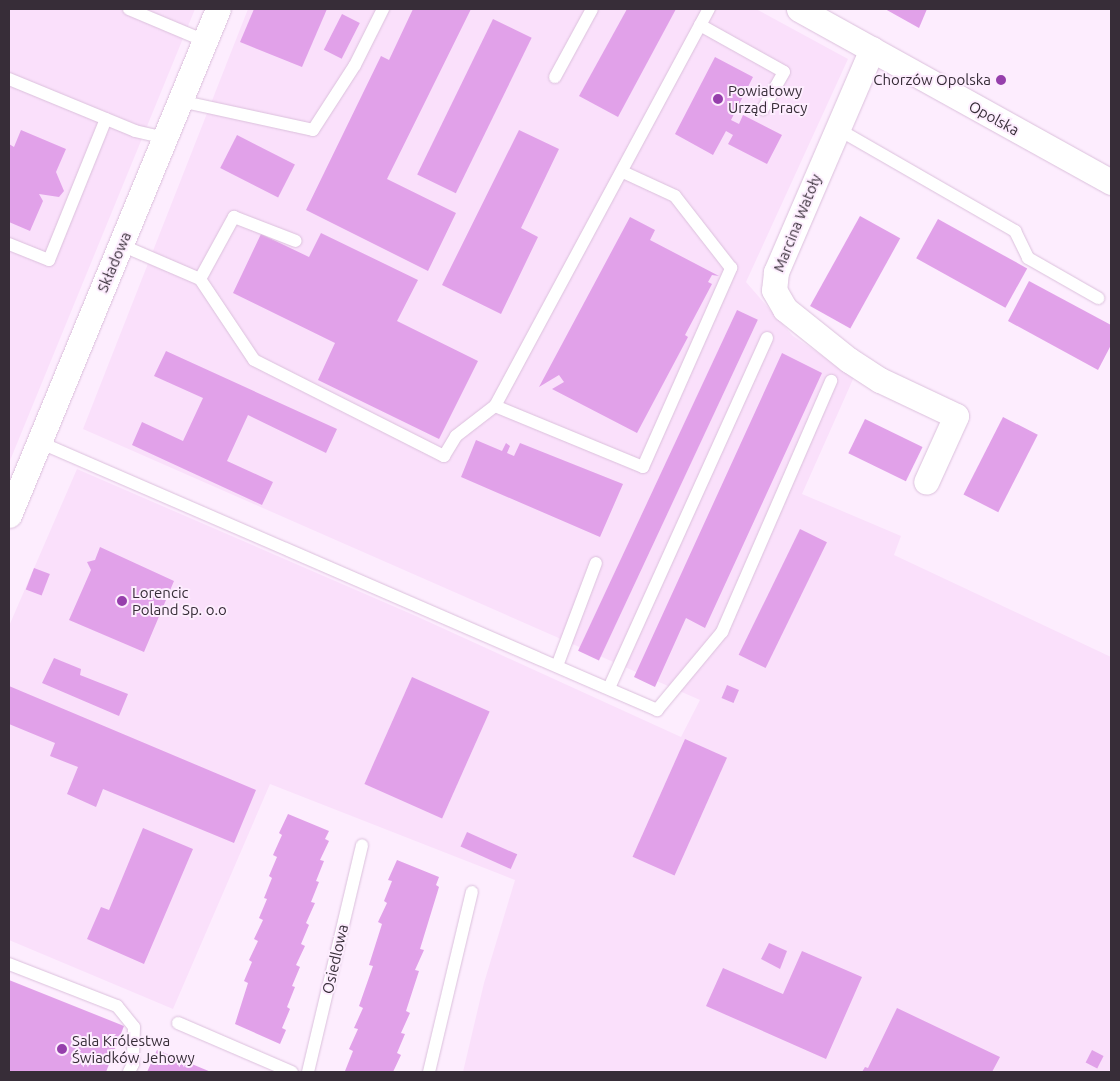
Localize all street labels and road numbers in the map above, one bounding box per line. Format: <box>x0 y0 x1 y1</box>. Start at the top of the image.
street label: Opolska <box>966 97 1022 139</box>
street label: Marcina Watoły <box>769 171 825 275</box>
street label: Składowa <box>93 229 135 295</box>
street label: Osiedlowa <box>318 922 352 996</box>

